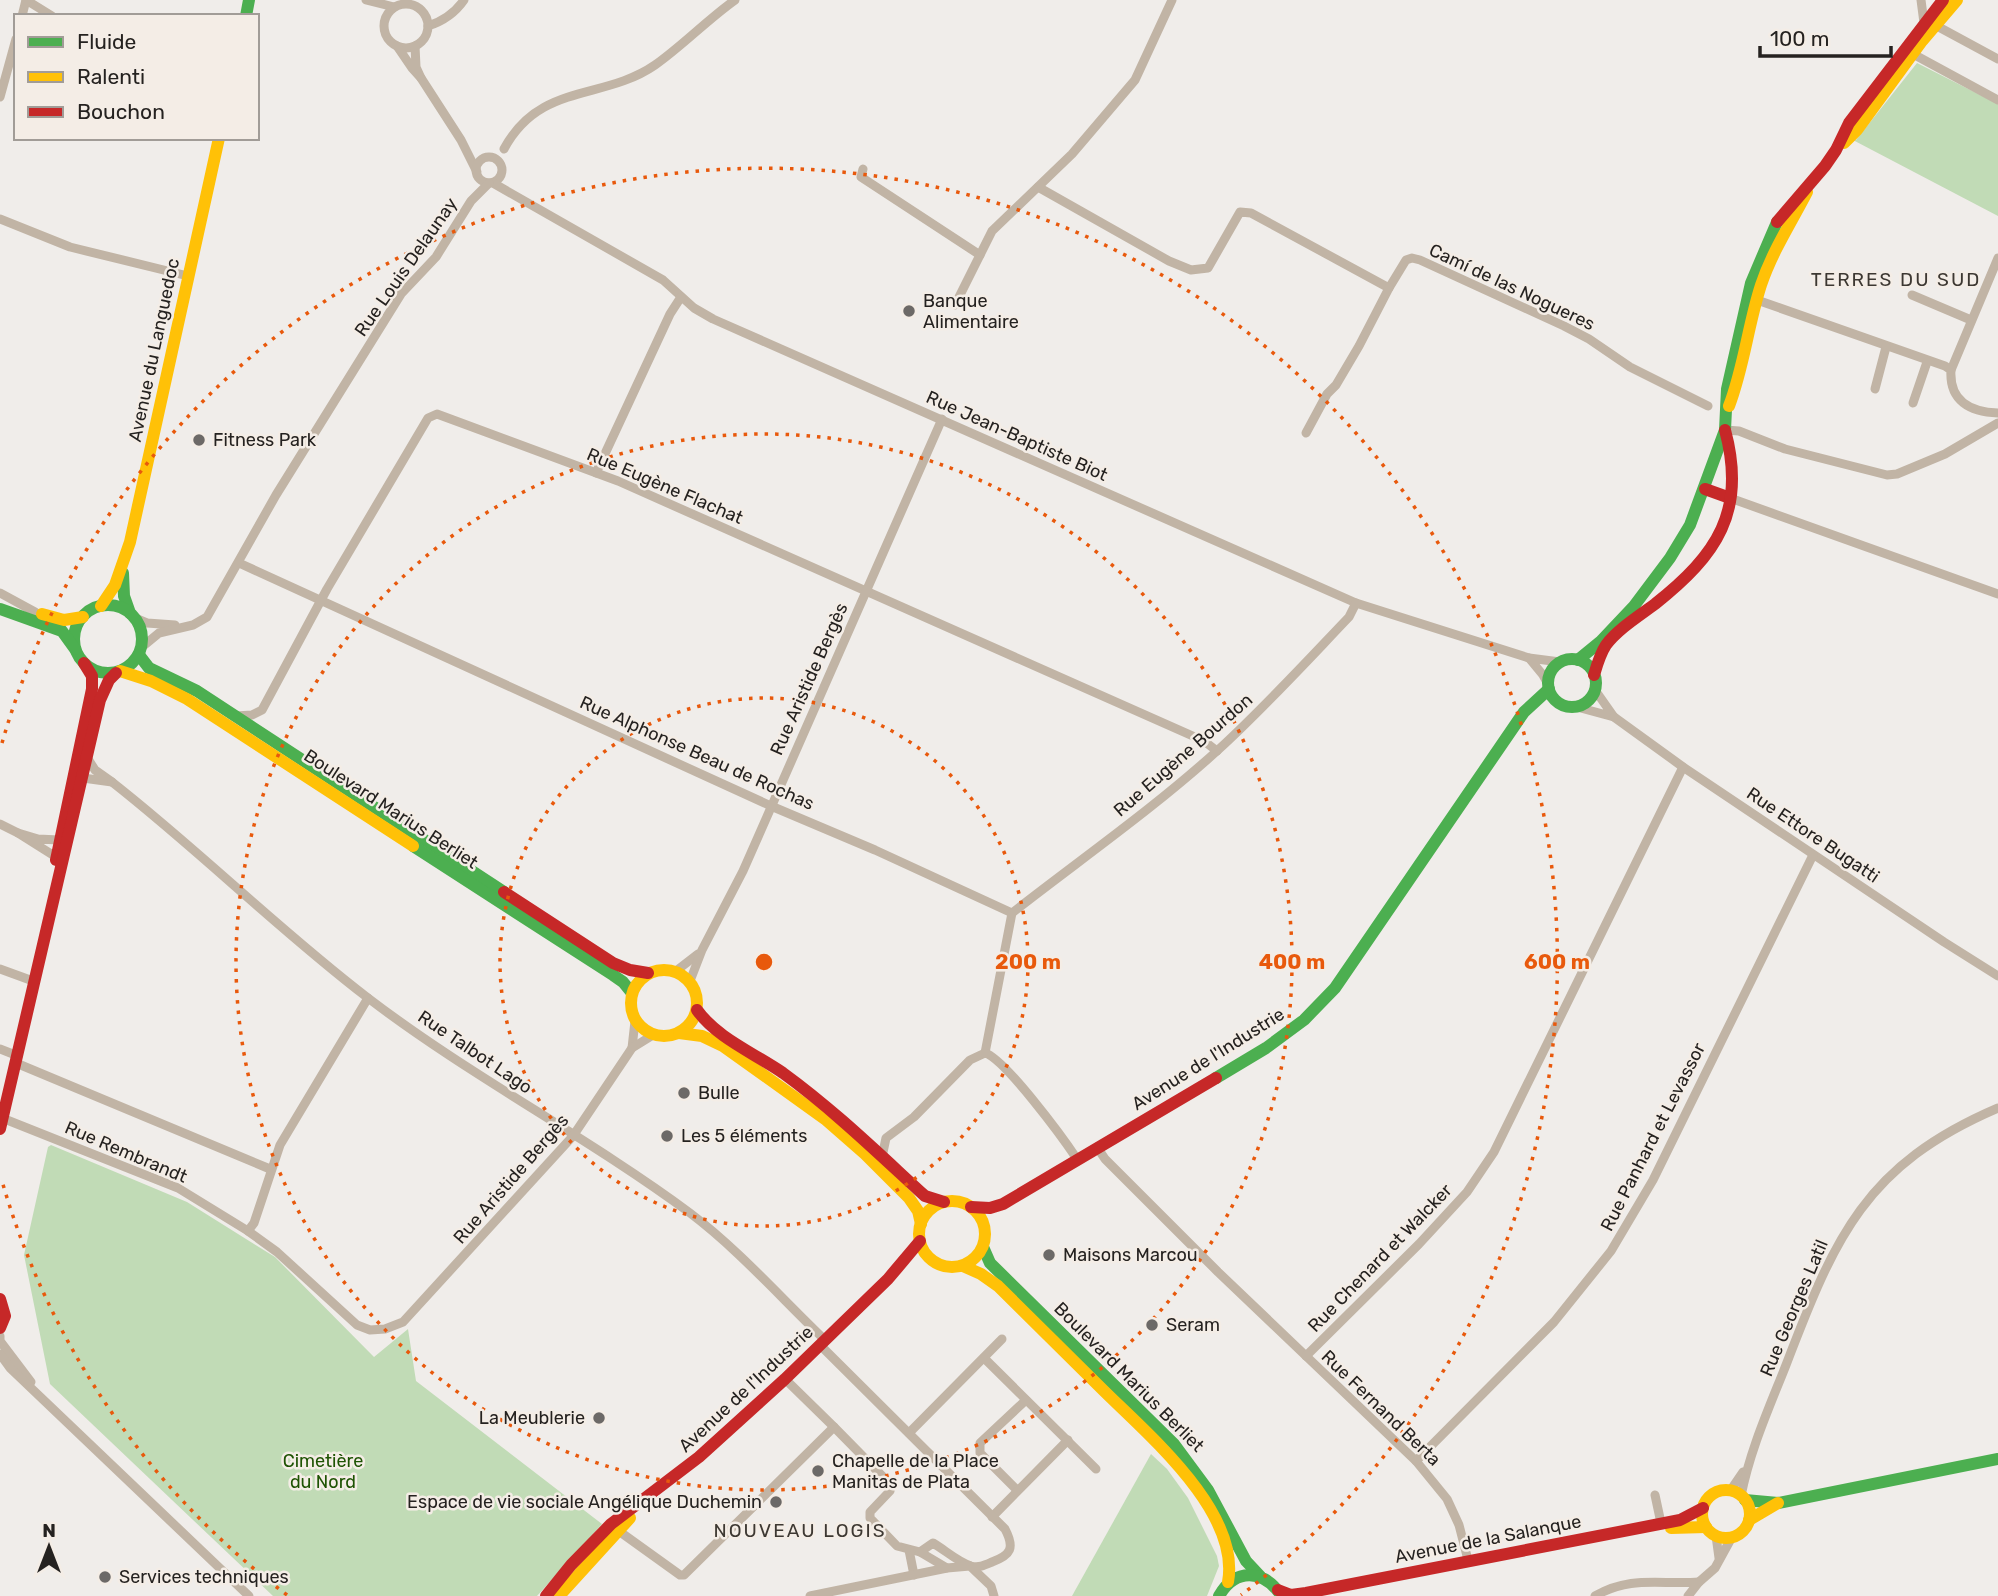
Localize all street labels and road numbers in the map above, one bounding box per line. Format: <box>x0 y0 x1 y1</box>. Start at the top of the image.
street label: Rue Louis Delaunay <box>350 193 462 341</box>
street label: Camí de las Nogueres <box>1426 239 1598 335</box>
street label: Avenue du Languedoc <box>124 256 184 444</box>
street label: Rue Jean-Baptiste Biot <box>923 386 1111 486</box>
street label: Rue Eugène Flachat <box>584 443 746 529</box>
street label: Rue Aristide Bergès <box>766 599 852 759</box>
street label: Rue Eugène Bourdon <box>1109 689 1257 821</box>
street label: Rue Alphonse Beau de Rochas <box>576 691 818 815</box>
street label: Boulevard Marius Berliet <box>300 744 482 874</box>
street label: Rue Ettore Bugatti <box>1742 782 1884 888</box>
street label: Avenue de l'Industrie <box>1128 1003 1288 1115</box>
street label: Rue Talbot Lago <box>414 1006 536 1098</box>
street label: Rue Panhard et Levassor <box>1596 1039 1710 1235</box>
street label: Rue Aristide Bergès <box>449 1110 573 1248</box>
street label: Rue Rembrandt <box>61 1116 191 1188</box>
street label: Rue Chenard et Walcker <box>1303 1179 1457 1337</box>
street label: Rue Georges Latil <box>1755 1236 1833 1380</box>
street label: Boulevard Marius Berliet <box>1049 1297 1209 1457</box>
street label: Avenue de l'Industrie <box>674 1321 818 1457</box>
street label: Rue Fernand Berta <box>1317 1346 1445 1470</box>
street label: Avenue de la Salanque <box>1393 1510 1583 1568</box>

